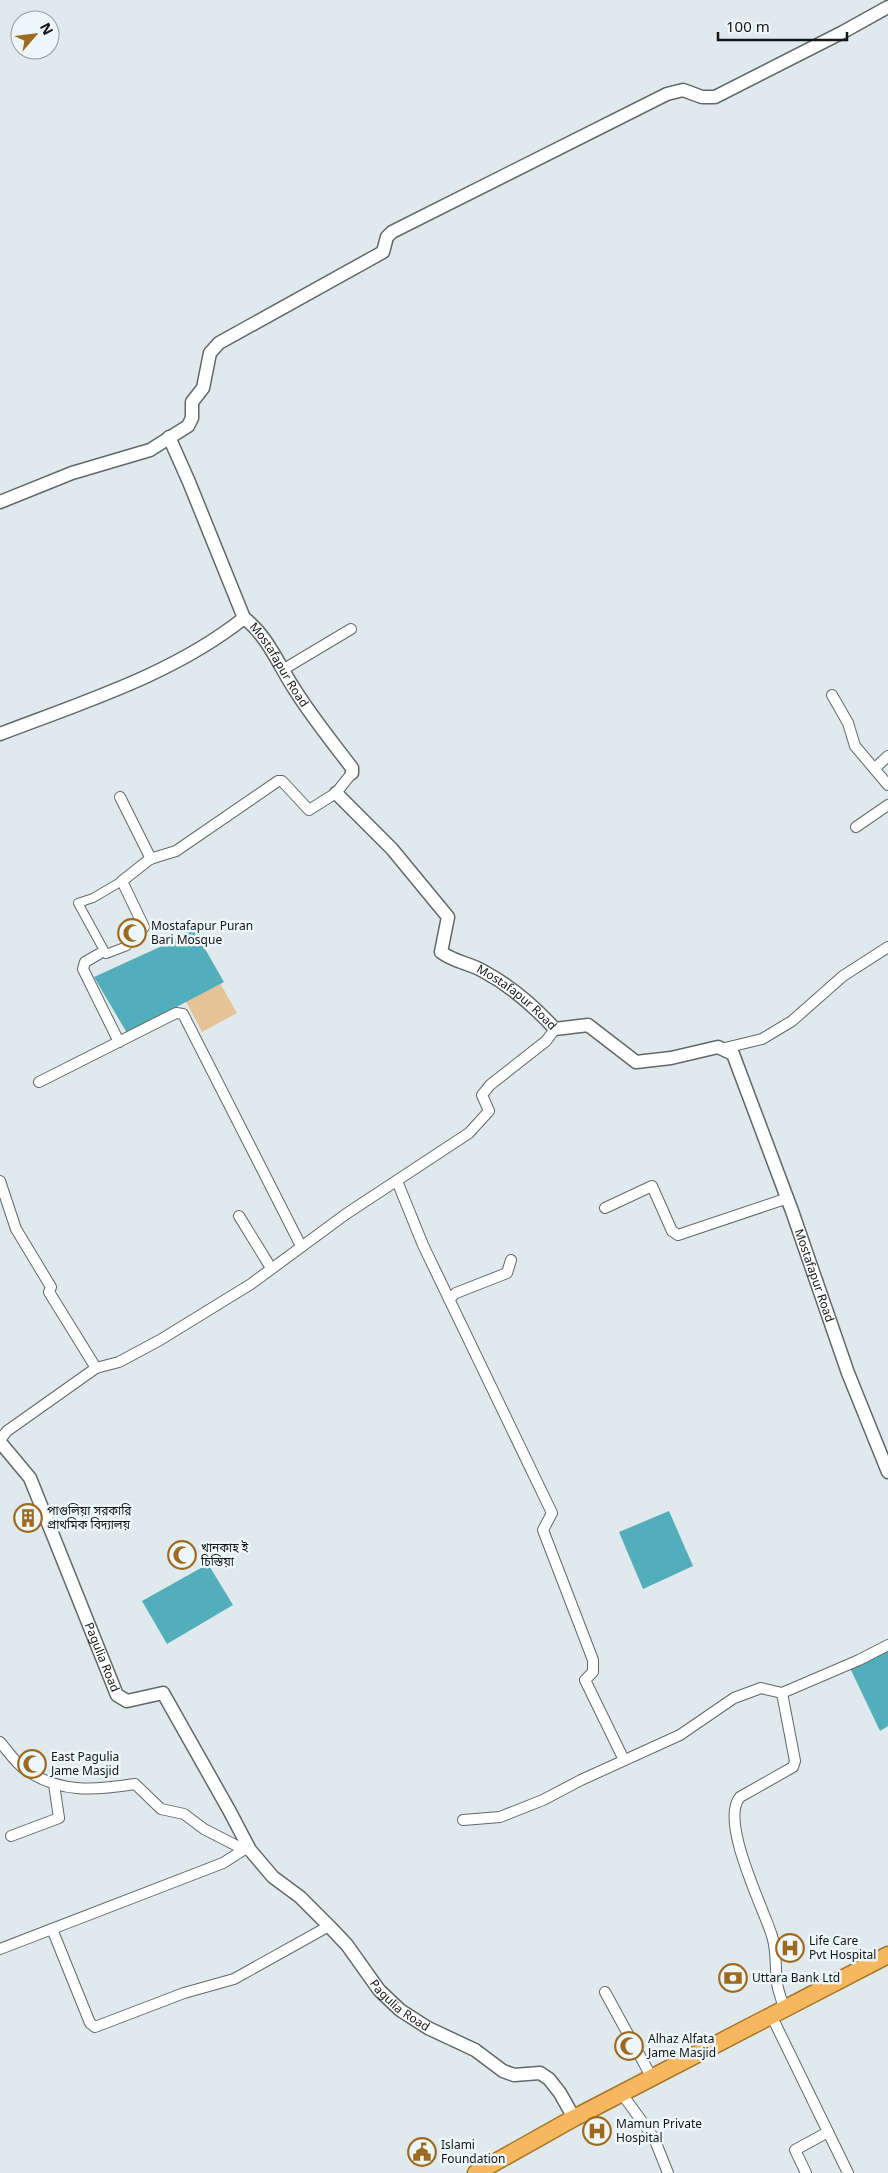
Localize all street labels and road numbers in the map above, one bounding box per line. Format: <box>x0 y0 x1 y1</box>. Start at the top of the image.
street label: Mostafapur Road <box>245 620 311 711</box>
street label: Mostafapur Road <box>473 962 559 1034</box>
street label: Mostafapur Road <box>790 1227 837 1325</box>
street label: Pagulia Road <box>80 1620 122 1695</box>
street label: Pagulia Road <box>365 1977 432 2036</box>

